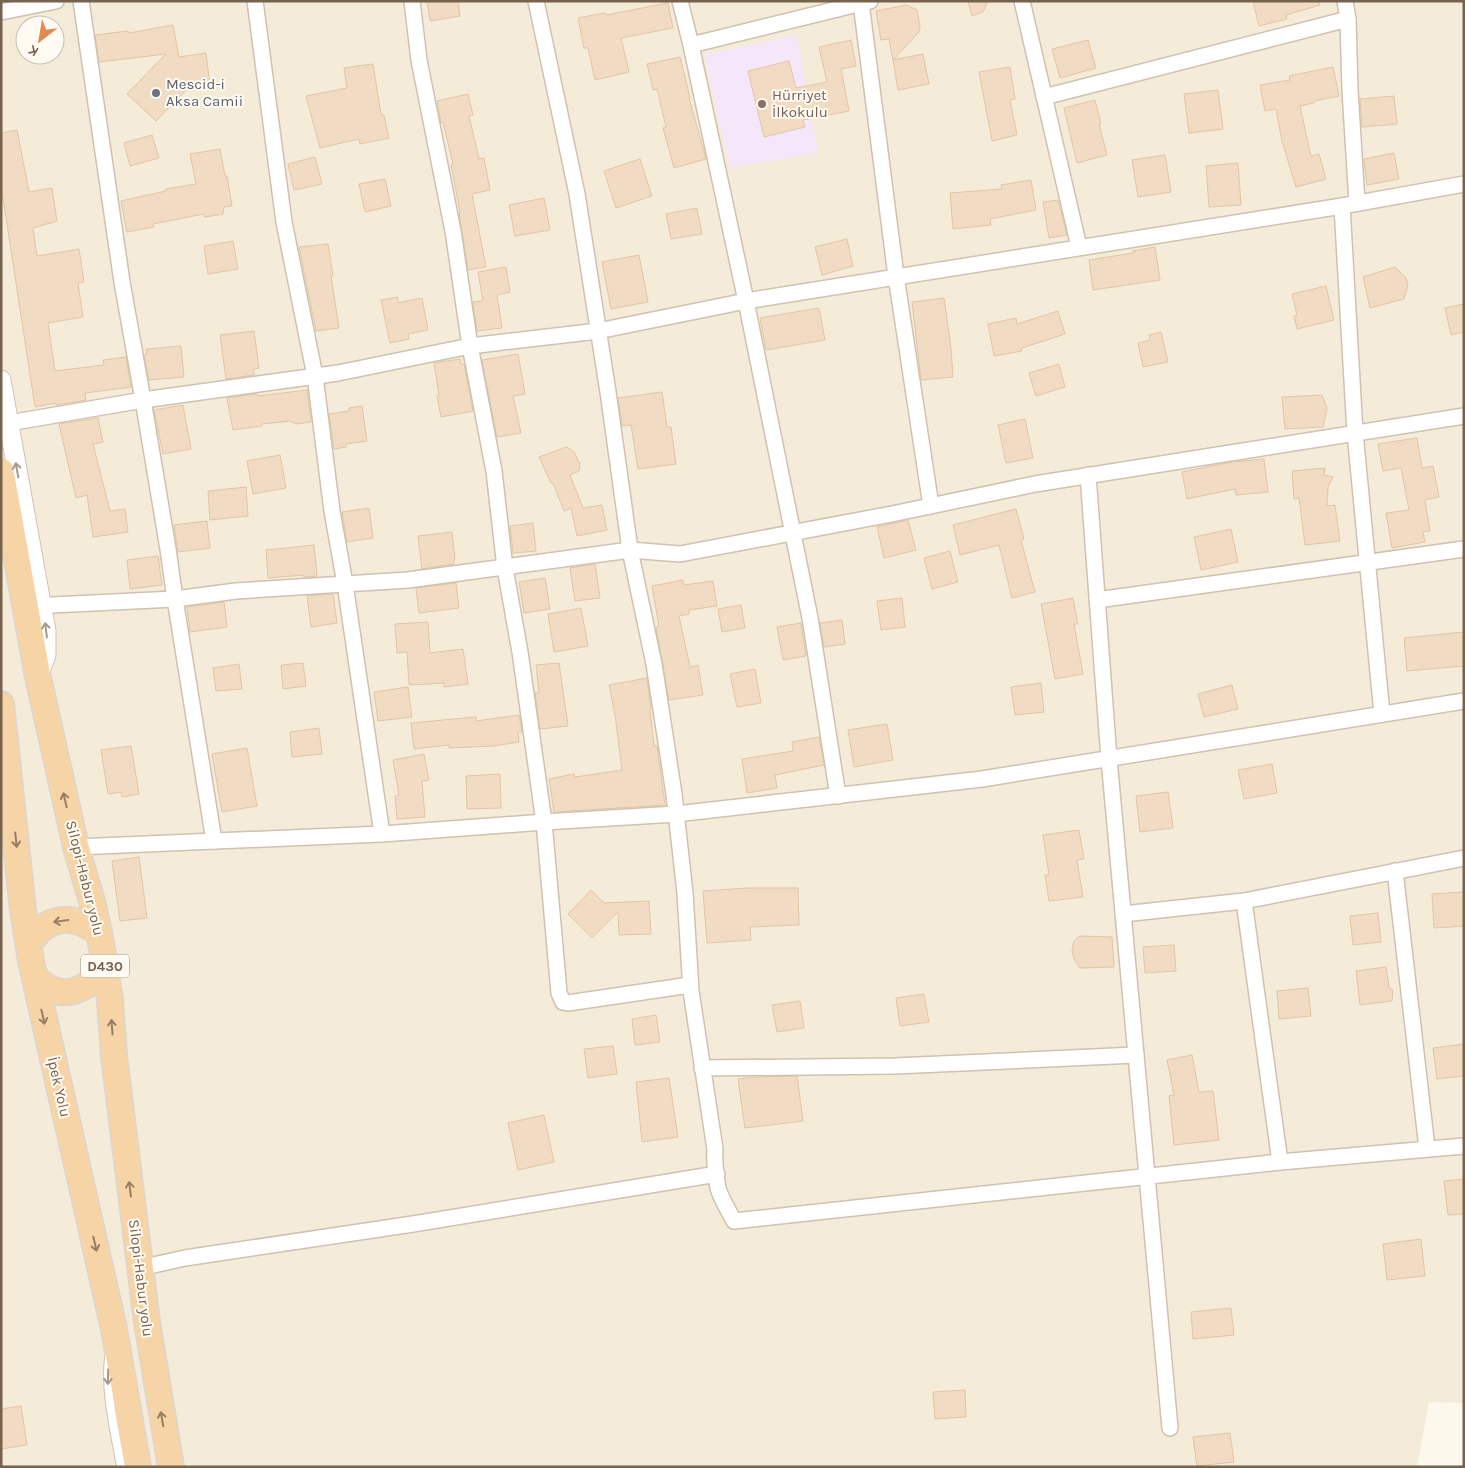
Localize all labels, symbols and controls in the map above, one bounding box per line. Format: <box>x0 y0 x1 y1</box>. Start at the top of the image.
north arrow <box>15 15 65 65</box>
text: K <box>25 41 42 60</box>
place label: Mescid-i Aksa Camii <box>166 75 243 110</box>
place label: Hürriyet İlkokulu <box>772 86 828 121</box>
marker: Mescid-i Aksa Camii <box>150 87 162 99</box>
marker: Hürriyet İlkokulu <box>756 98 768 110</box>
one-way arrow <box>12 463 22 479</box>
one-way arrow <box>41 623 51 639</box>
one-way arrow <box>60 792 69 808</box>
street label: Silopi-Habur yolu <box>62 819 108 937</box>
one-way arrow <box>11 831 21 847</box>
one-way arrow <box>53 916 69 926</box>
road number: D430 <box>81 954 129 978</box>
one-way arrow <box>39 1009 48 1025</box>
one-way arrow <box>107 1019 117 1035</box>
street label: İpek Yolu <box>43 1055 75 1119</box>
one-way arrow <box>125 1181 135 1197</box>
street label: Silopi-Habur yolu <box>125 1218 157 1338</box>
one-way arrow <box>91 1236 100 1252</box>
one-way arrow <box>103 1368 113 1385</box>
one-way arrow <box>157 1411 167 1427</box>

